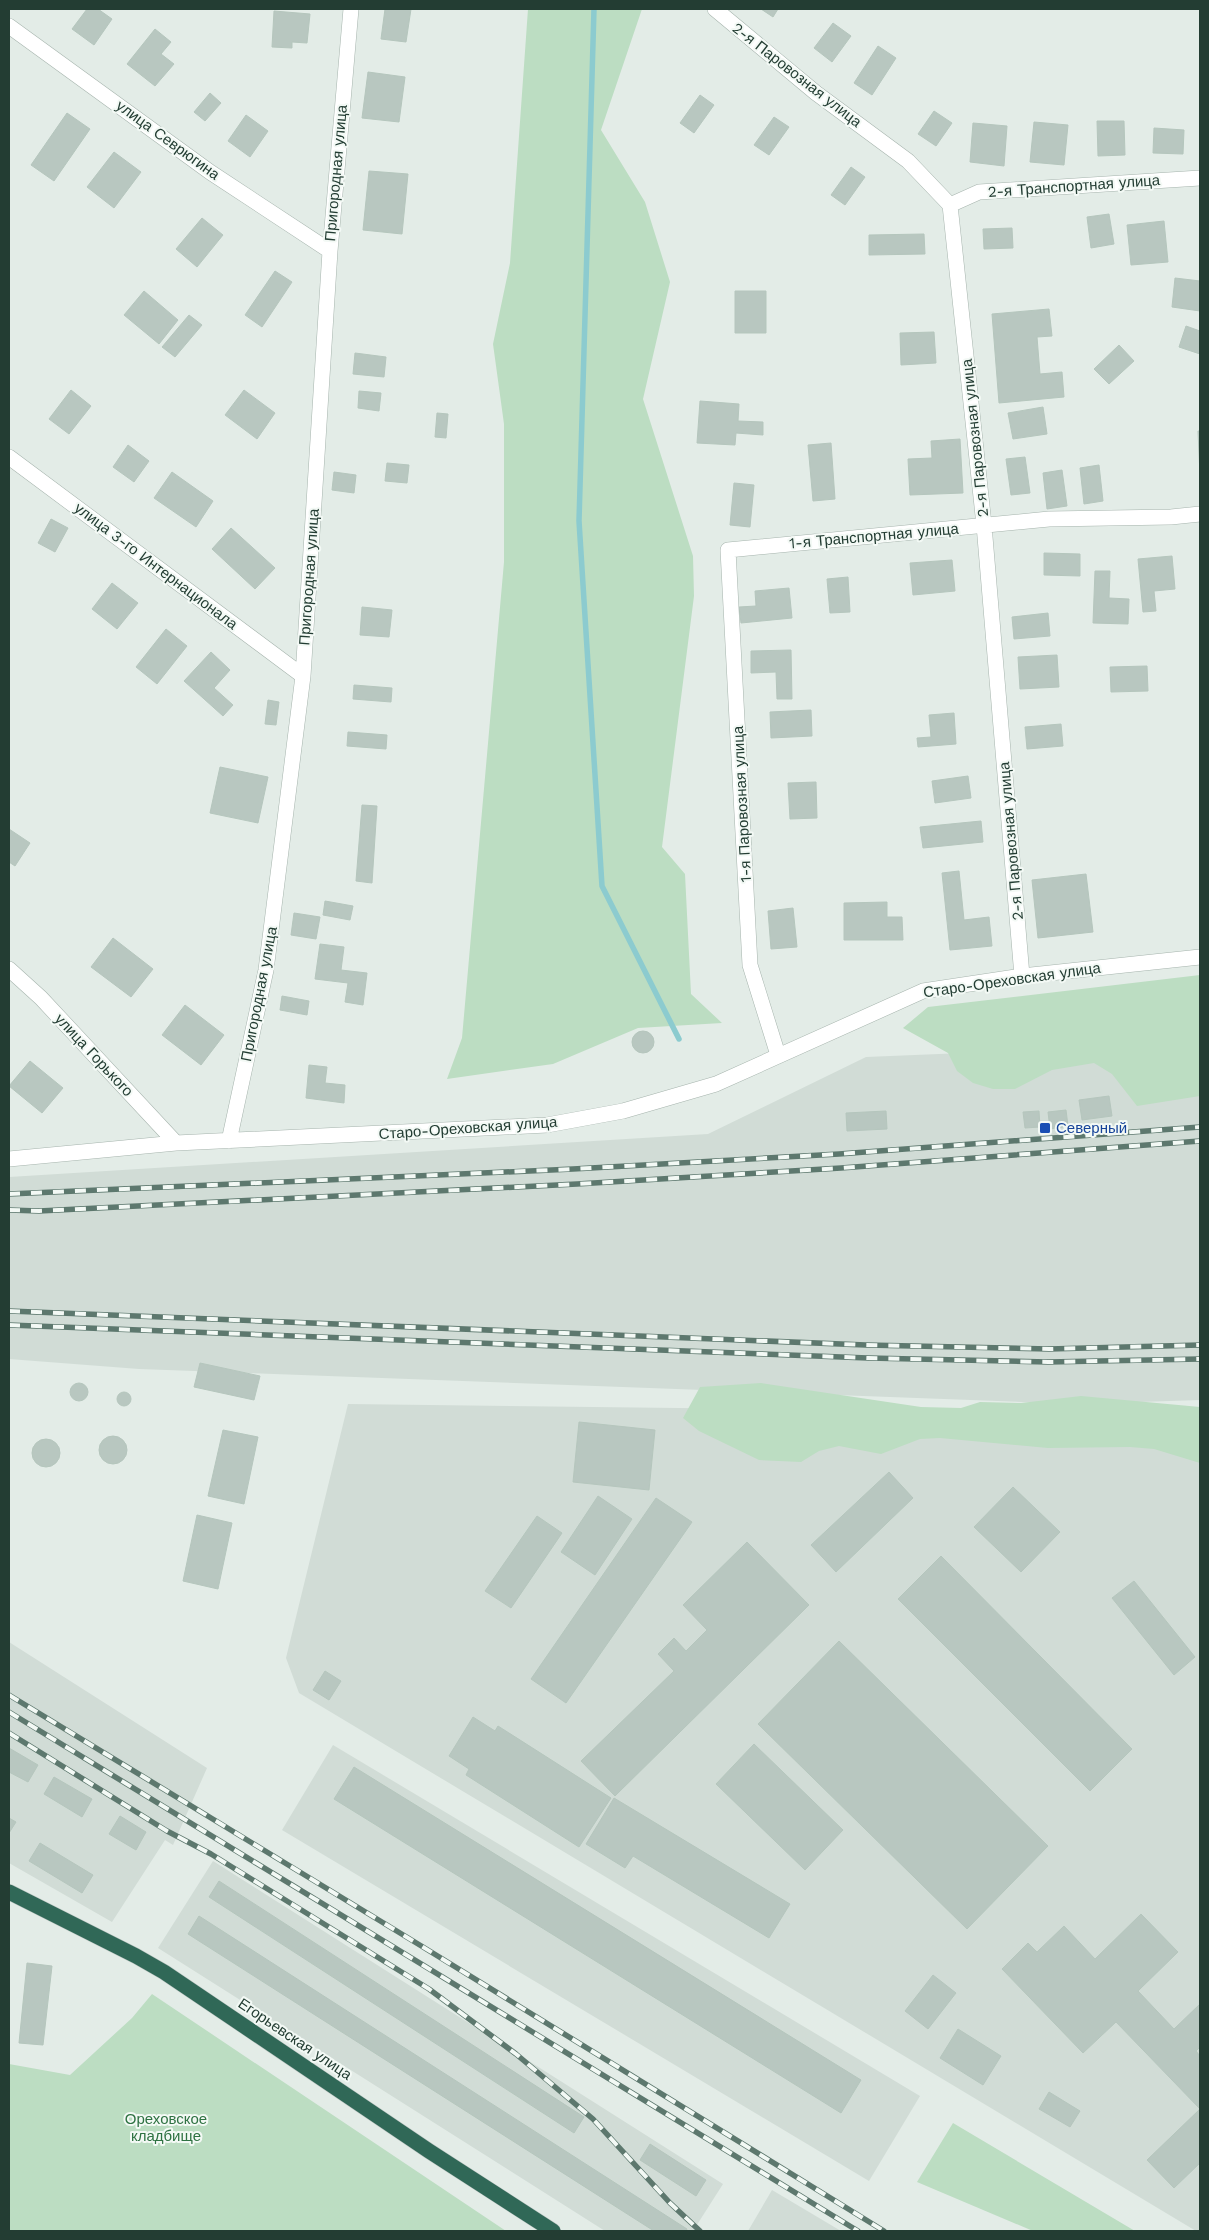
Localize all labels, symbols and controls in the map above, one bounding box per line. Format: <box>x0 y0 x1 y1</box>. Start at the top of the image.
street label: 2-я Паровозная улица <box>729 19 866 131</box>
street label: улица Севрюгина <box>113 96 224 184</box>
street label: Пригородная улица <box>321 103 351 242</box>
street label: 2-я Транспортная улица <box>987 171 1161 201</box>
street label: 2-я Паровозная улица <box>958 357 992 518</box>
street label: улица 3-го Интернационала <box>71 499 242 634</box>
street label: Пригородная улица <box>295 507 323 646</box>
street label: 1-я Транспортная улица <box>789 520 960 552</box>
street label: 1-я Паровозная улица <box>729 725 755 883</box>
street label: 2-я Паровозная улица <box>995 760 1027 921</box>
street label: Пригородная улица <box>237 924 281 1063</box>
street label: Старо-Ореховская улица <box>922 959 1102 1001</box>
street label: улица Горького <box>51 1010 137 1100</box>
street label: Старо-Ореховская улица <box>378 1113 559 1143</box>
place label: Северный <box>1056 1119 1127 1137</box>
marker: Северный <box>1038 1121 1052 1135</box>
street label: Егорьевская улица <box>235 1994 356 2084</box>
park label: Ореховское кладбище <box>125 2110 207 2145</box>

